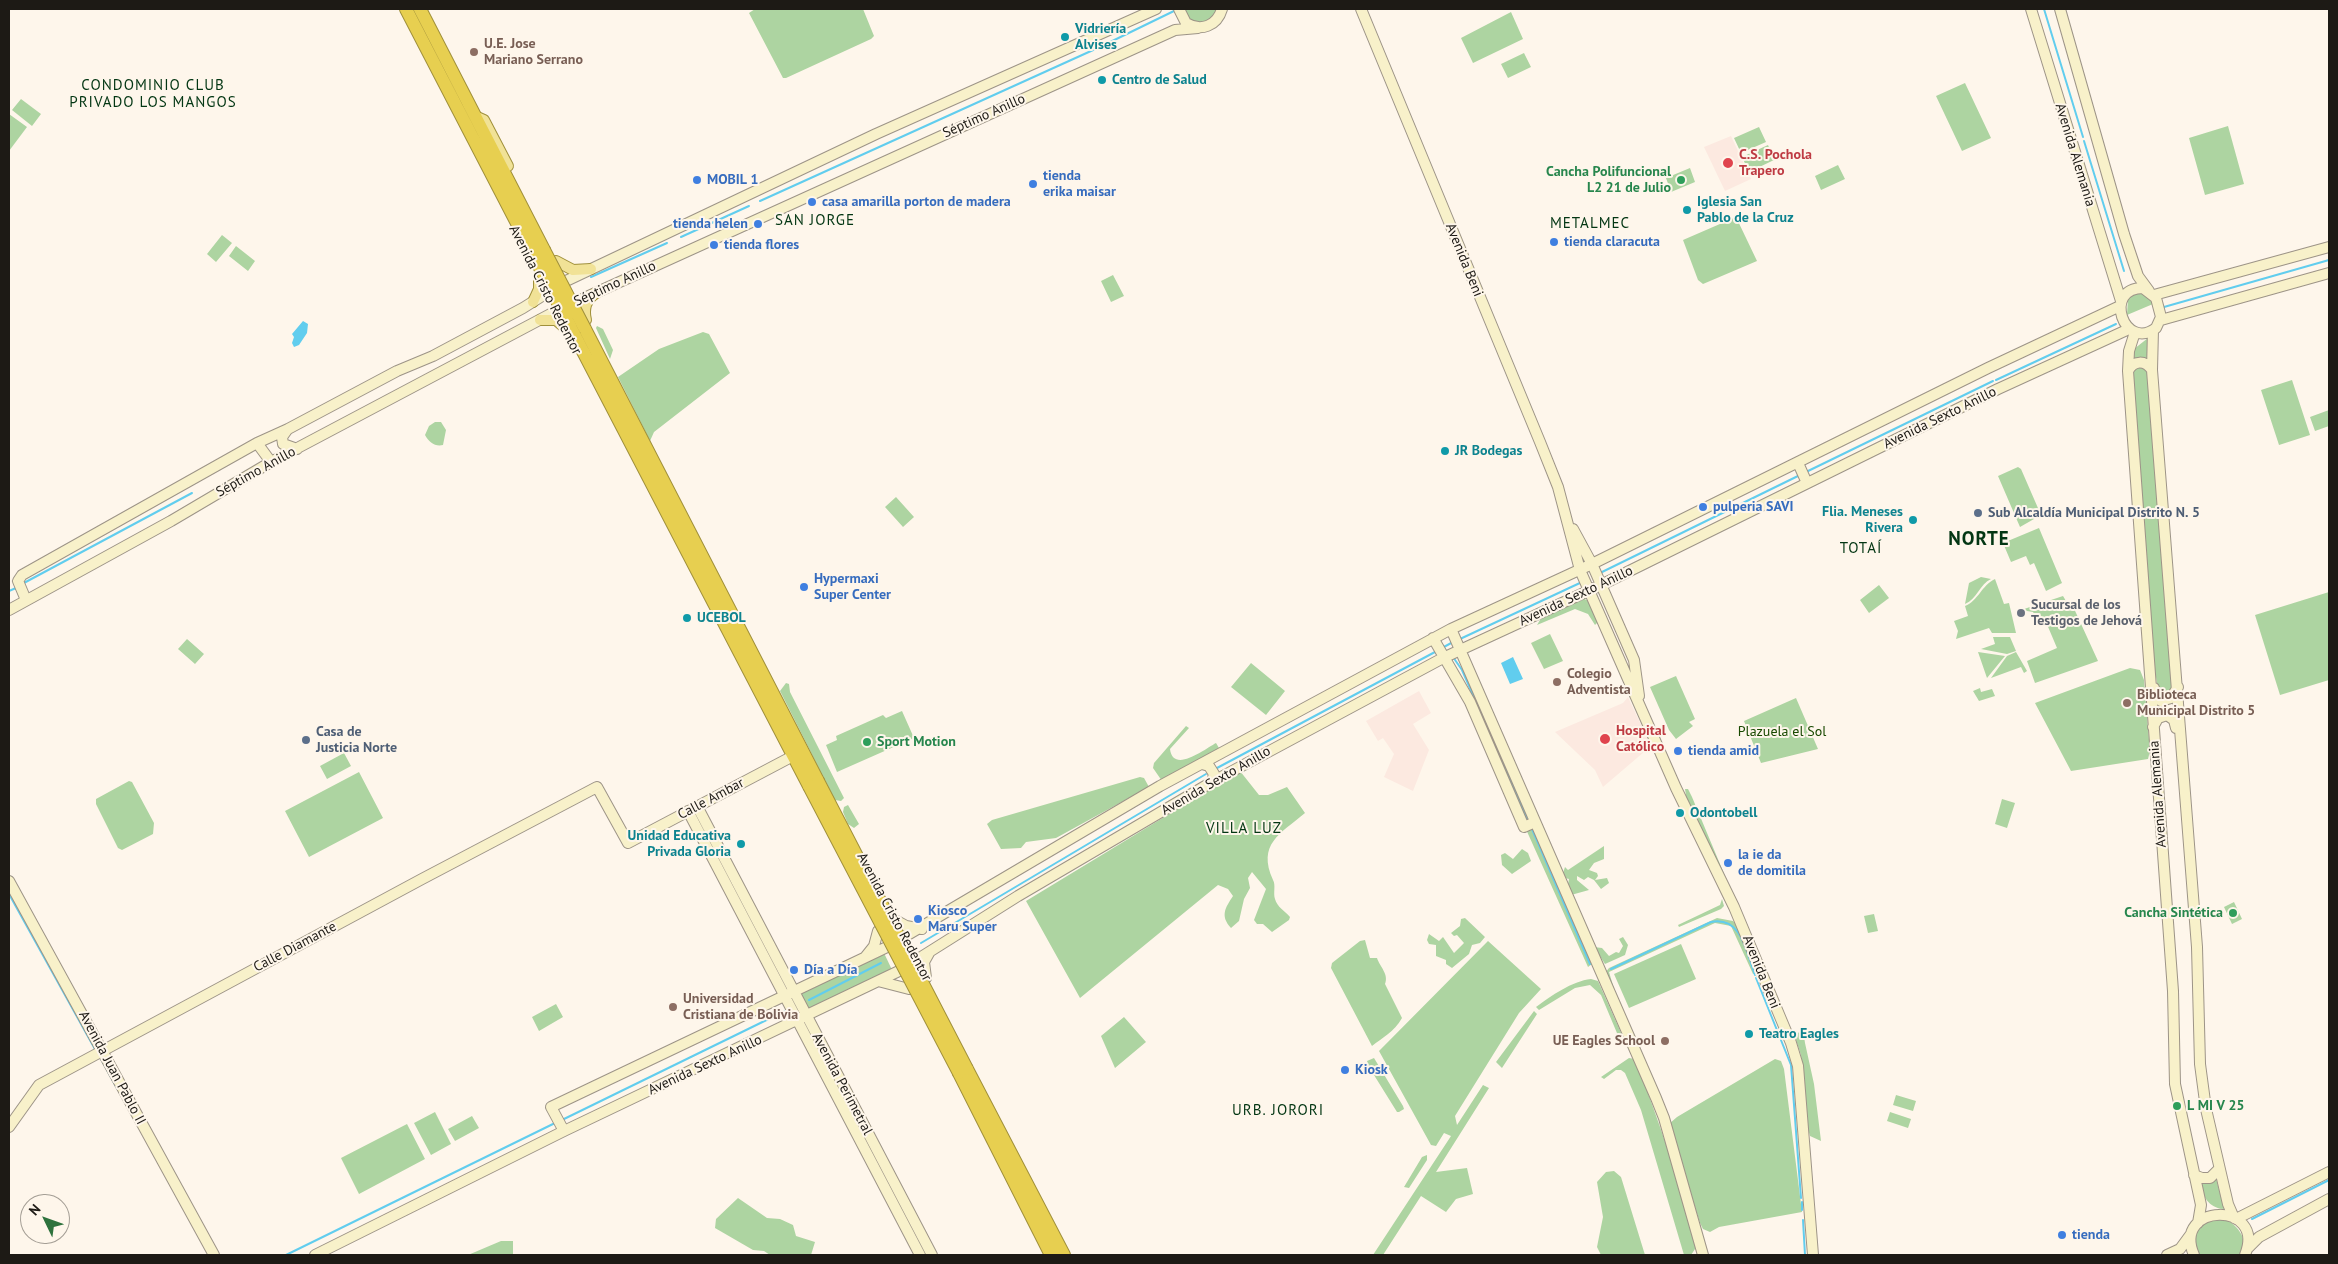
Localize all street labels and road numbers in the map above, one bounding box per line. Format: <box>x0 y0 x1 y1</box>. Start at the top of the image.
street label: Séptimo Anillo <box>940 90 1028 142</box>
street label: Avenida Alemania <box>2051 101 2099 209</box>
street label: Avenida Beni <box>1442 221 1486 299</box>
street label: Avenida Cristo Redentor <box>505 223 585 357</box>
street label: Séptimo Anillo <box>571 258 659 310</box>
street label: Avenida Sexto Anillo <box>1881 383 1999 453</box>
street label: Séptimo Anillo <box>213 443 299 501</box>
street label: Avenida Sexto Anillo <box>1516 562 1636 630</box>
street label: Avenida Alemania <box>2146 740 2170 848</box>
street label: Avenida Sexto Anillo <box>1158 743 1274 819</box>
street label: Calle Ambar <box>675 775 747 823</box>
street label: Avenida Cristo Redentor <box>853 850 935 984</box>
street label: Calle Diamante <box>251 918 339 976</box>
street label: Avenida Beni <box>1739 933 1783 1011</box>
street label: Avenida Juan Pablo II <box>75 1008 149 1128</box>
street label: Avenida Perimetral <box>808 1030 876 1138</box>
street label: Avenida Sexto Anillo <box>645 1031 765 1099</box>

